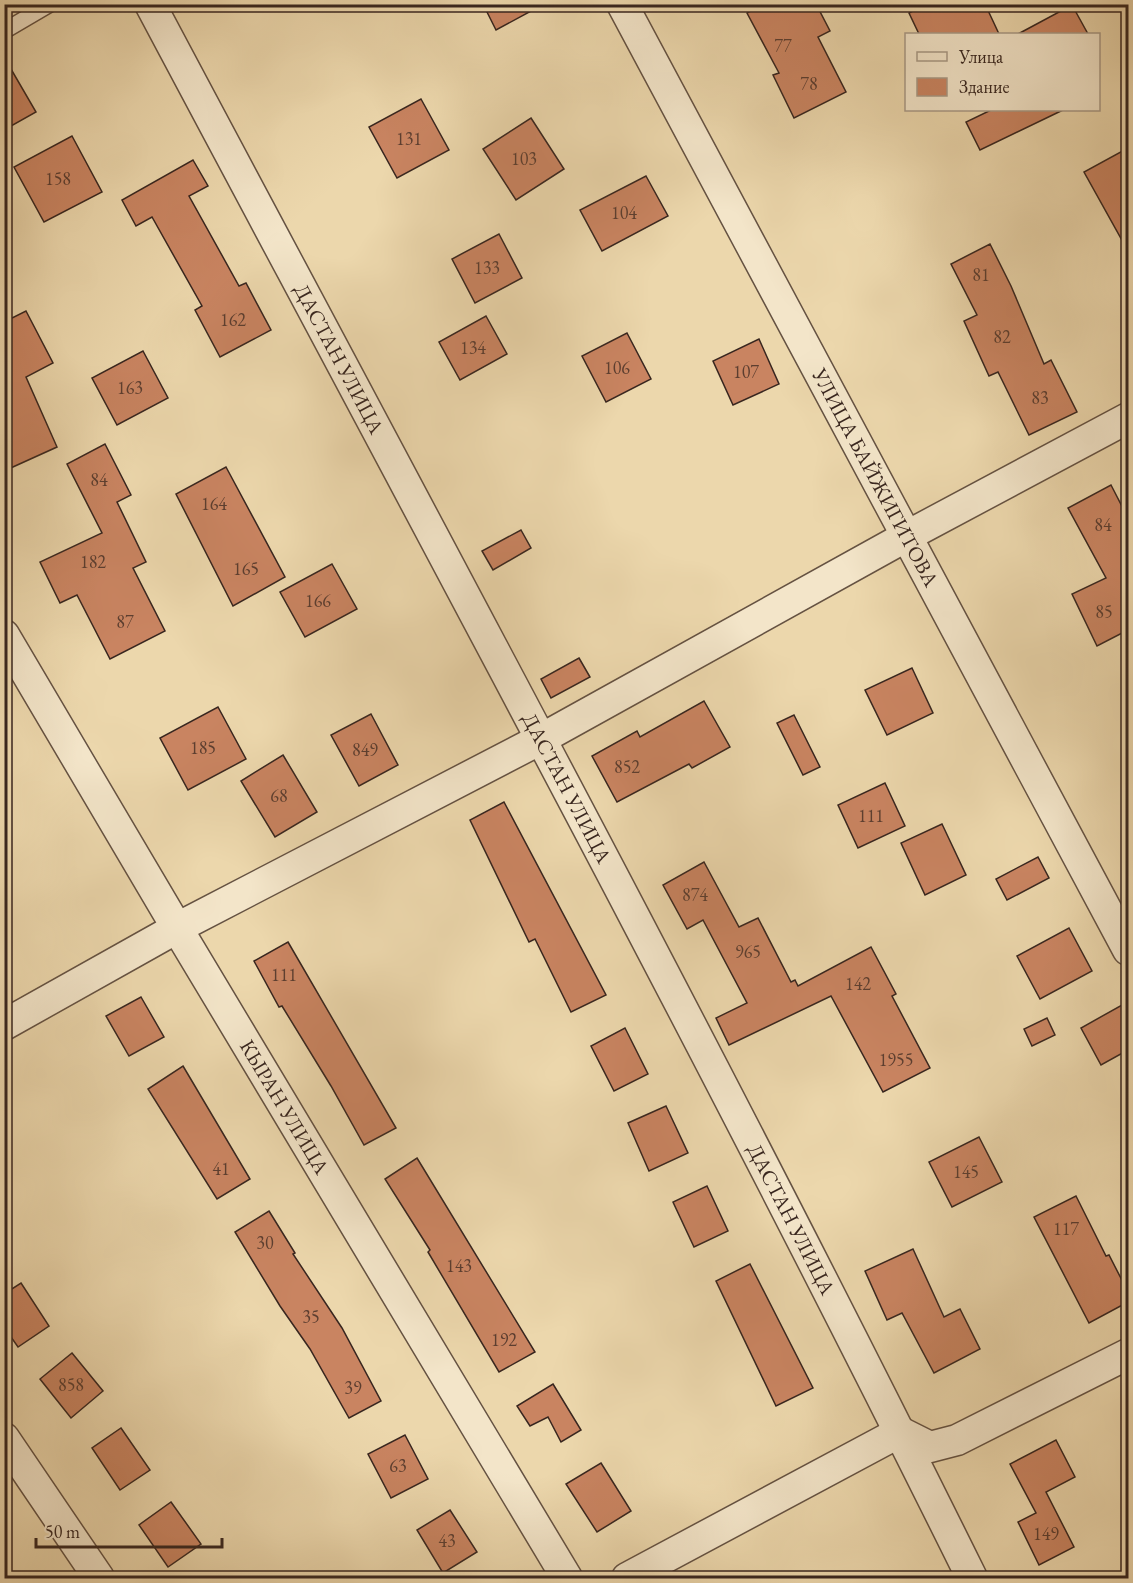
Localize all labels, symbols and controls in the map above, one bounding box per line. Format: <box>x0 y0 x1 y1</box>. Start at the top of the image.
legend <box>905 33 1100 111</box>
house number: 77 <box>774 34 792 57</box>
text: Улица <box>958 45 1004 68</box>
house number: 78 <box>800 72 818 95</box>
text: Здание <box>959 75 1009 98</box>
house number: 131 <box>396 127 422 150</box>
house number: 103 <box>511 147 537 170</box>
house number: 158 <box>45 167 71 190</box>
house number: 104 <box>611 201 637 224</box>
house number: 133 <box>474 256 500 279</box>
house number: 81 <box>972 263 990 286</box>
street label: ДАСТАН УЛИЦА <box>288 279 391 439</box>
house number: 162 <box>220 308 246 331</box>
house number: 82 <box>993 325 1011 348</box>
house number: 134 <box>460 336 486 359</box>
house number: 106 <box>604 356 630 379</box>
house number: 107 <box>733 360 759 383</box>
street label: УЛИЦА БАЙЖИГИТОВА <box>806 363 945 592</box>
house number: 163 <box>117 376 143 399</box>
house number: 83 <box>1031 386 1049 409</box>
house number: 84 <box>90 468 108 491</box>
house number: 164 <box>201 492 227 515</box>
house number: 84 <box>1094 513 1112 536</box>
house number: 182 <box>80 550 106 573</box>
house number: 165 <box>233 557 259 580</box>
house number: 166 <box>305 589 331 612</box>
house number: 85 <box>1095 600 1113 623</box>
house number: 87 <box>116 610 134 633</box>
street label: ДАСТАН УЛИЦА <box>517 708 618 868</box>
house number: 185 <box>190 736 216 759</box>
house number: 849 <box>352 738 378 761</box>
house number: 852 <box>614 755 640 778</box>
house number: 68 <box>270 784 288 807</box>
house number: 111 <box>858 804 884 827</box>
house number: 874 <box>682 883 708 906</box>
house number: 965 <box>735 940 761 963</box>
house number: 111 <box>271 963 297 986</box>
house number: 142 <box>845 972 871 995</box>
street label: КЫРАН УЛИЦА <box>234 1034 336 1179</box>
house number: 1955 <box>879 1048 913 1071</box>
street label: ДАСТАН УЛИЦА <box>742 1139 842 1300</box>
house number: 41 <box>212 1157 230 1180</box>
house number: 145 <box>953 1160 979 1183</box>
house number: 117 <box>1053 1217 1079 1240</box>
house number: 30 <box>256 1231 274 1254</box>
house number: 143 <box>446 1254 472 1277</box>
house number: 35 <box>302 1305 320 1328</box>
house number: 192 <box>491 1328 517 1351</box>
house number: 858 <box>58 1373 84 1396</box>
house number: 39 <box>344 1376 362 1399</box>
house number: 63 <box>389 1454 407 1477</box>
scale bar <box>36 1511 222 1549</box>
text: 50 m <box>45 1520 80 1543</box>
house number: 149 <box>1033 1522 1059 1545</box>
house number: 43 <box>438 1529 456 1552</box>

